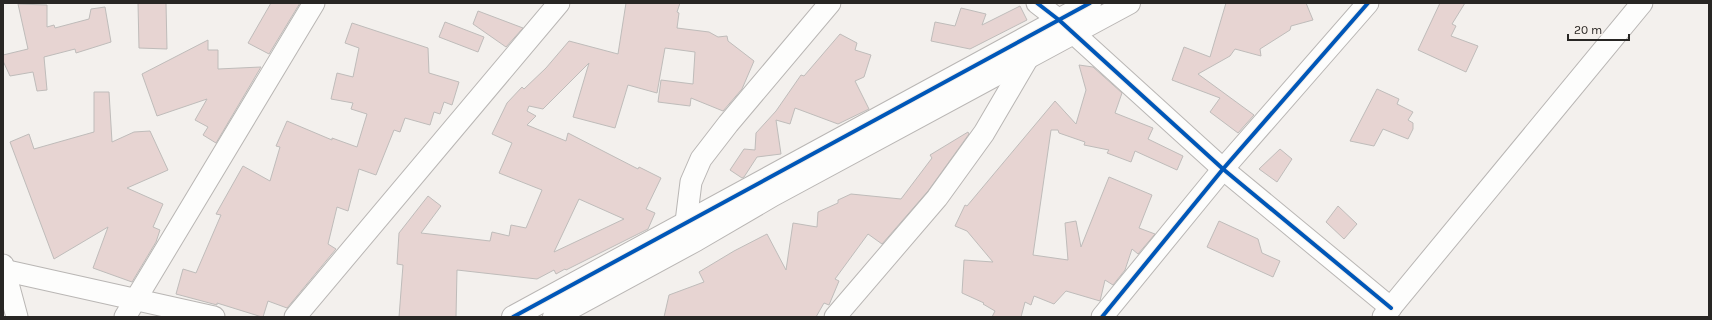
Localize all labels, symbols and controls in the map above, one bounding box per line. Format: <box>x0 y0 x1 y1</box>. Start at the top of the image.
scale bar <box>1568 16 1629 42</box>
text: 20 m <box>1574 23 1602 37</box>

